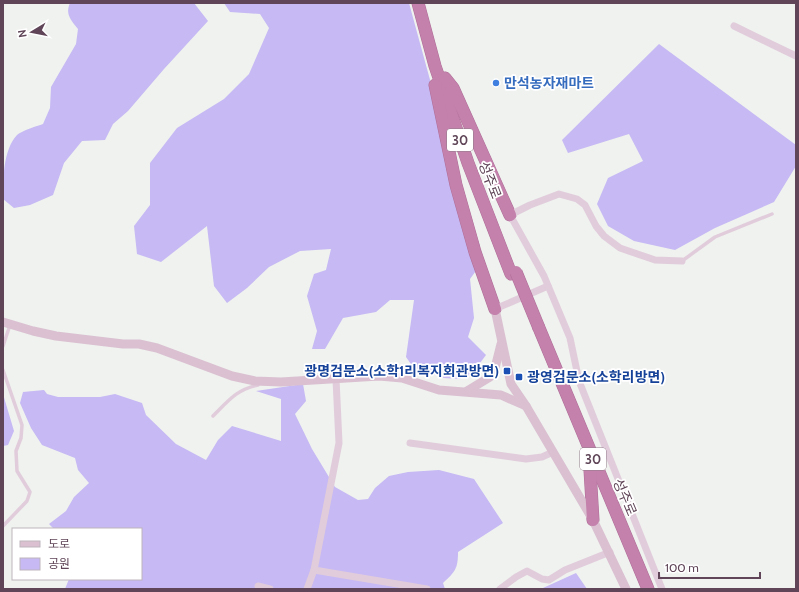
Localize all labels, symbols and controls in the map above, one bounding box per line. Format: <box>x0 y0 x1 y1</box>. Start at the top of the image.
north arrow <box>12 12 52 52</box>
text: N <box>15 29 30 39</box>
place label: 만석농자재마트 <box>504 74 594 92</box>
marker: 만석농자재마트 <box>491 78 501 88</box>
road number: 30 <box>447 129 473 151</box>
street label: 성주로 <box>475 159 505 201</box>
place label: 광명검문소(소학1리복지회관방면) <box>304 362 499 380</box>
marker: 광명검문소(소학1리복지회관방면) <box>502 366 512 376</box>
place label: 광영검문소(소학리방면) <box>527 368 665 386</box>
marker: 광영검문소(소학리방면) <box>514 372 524 382</box>
road number: 30 <box>580 448 606 470</box>
street label: 성주로 <box>609 476 641 518</box>
legend <box>12 528 142 580</box>
text: 도로 <box>48 536 70 551</box>
scale bar <box>659 554 760 580</box>
text: 공원 <box>48 556 70 571</box>
text: 100 m <box>665 560 699 575</box>

